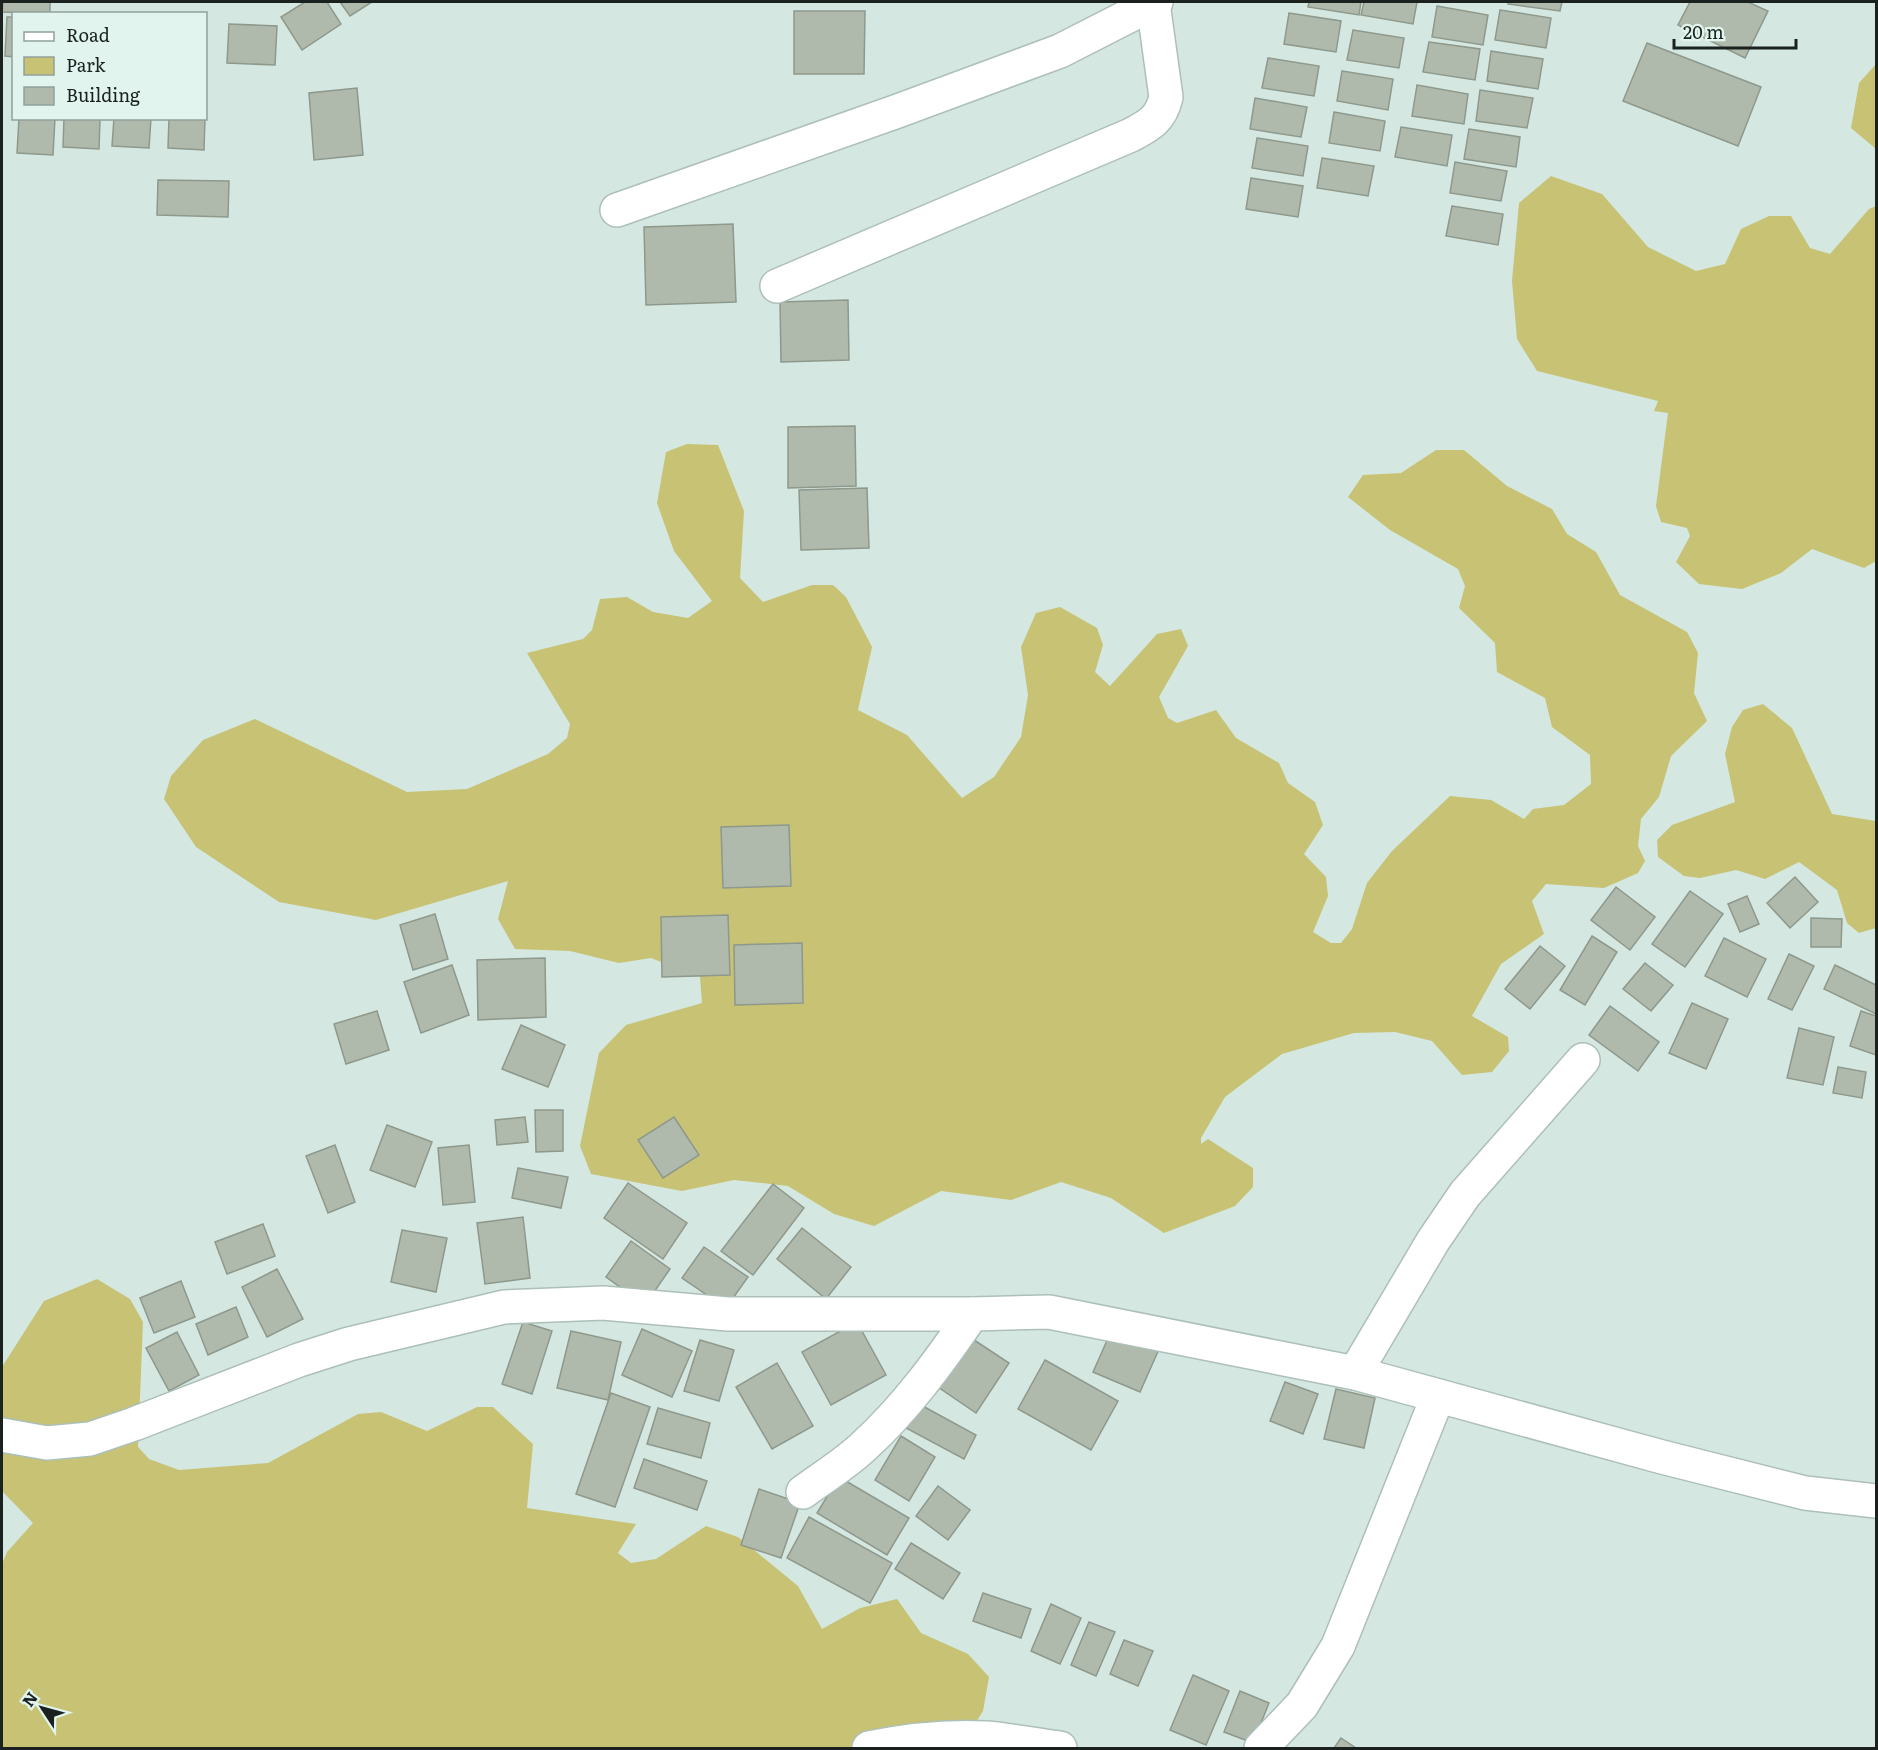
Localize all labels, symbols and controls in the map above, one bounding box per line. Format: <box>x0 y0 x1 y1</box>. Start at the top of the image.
legend <box>12 12 207 120</box>
scale bar <box>1674 12 1796 50</box>
text: 20 m <box>1683 18 1724 45</box>
text: Road <box>66 21 110 48</box>
text: Park <box>66 51 107 78</box>
text: Building <box>66 81 141 108</box>
north arrow <box>12 1678 72 1738</box>
text: N <box>15 1686 43 1711</box>

